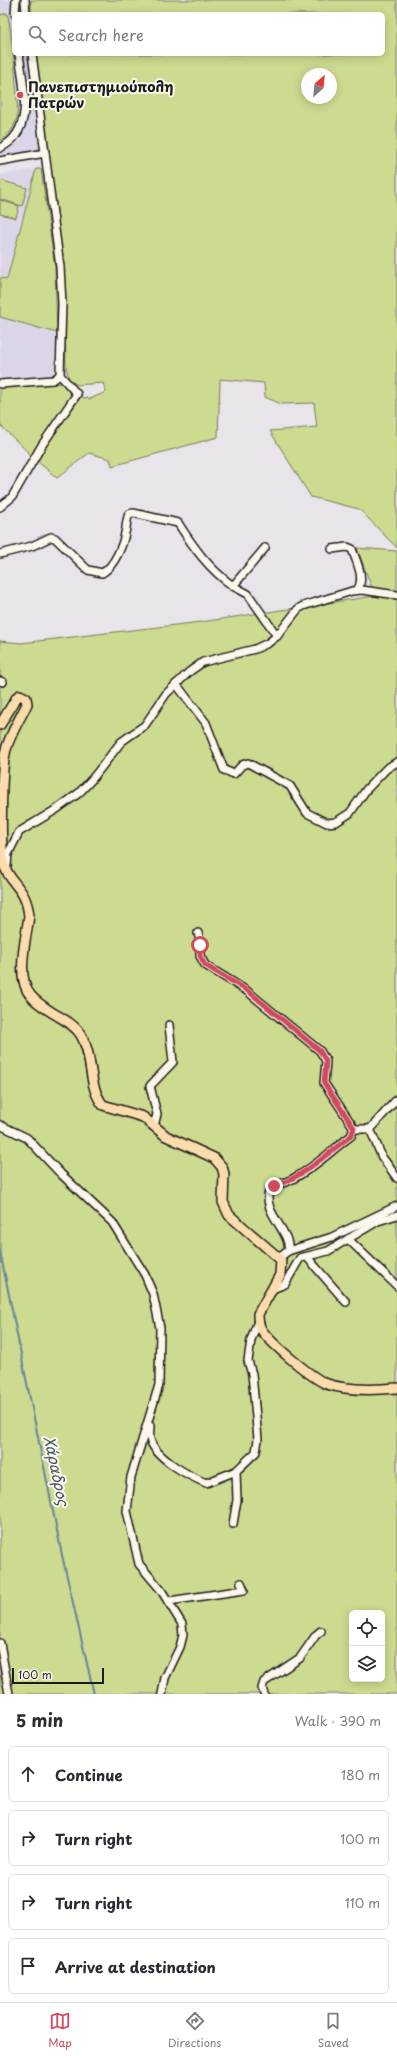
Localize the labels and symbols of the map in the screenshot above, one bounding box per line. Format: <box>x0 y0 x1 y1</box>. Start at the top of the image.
north arrow <box>301 68 337 104</box>
place label: Πανεπιστημιούπολη Πατρών <box>28 76 173 113</box>
marker: Πανεπιστημιούπολη Πατρών <box>15 90 25 100</box>
route start <box>191 936 209 954</box>
route end <box>265 1177 283 1195</box>
water label: Χάραδρος <box>39 1434 76 1509</box>
scale bar <box>12 1666 104 1685</box>

